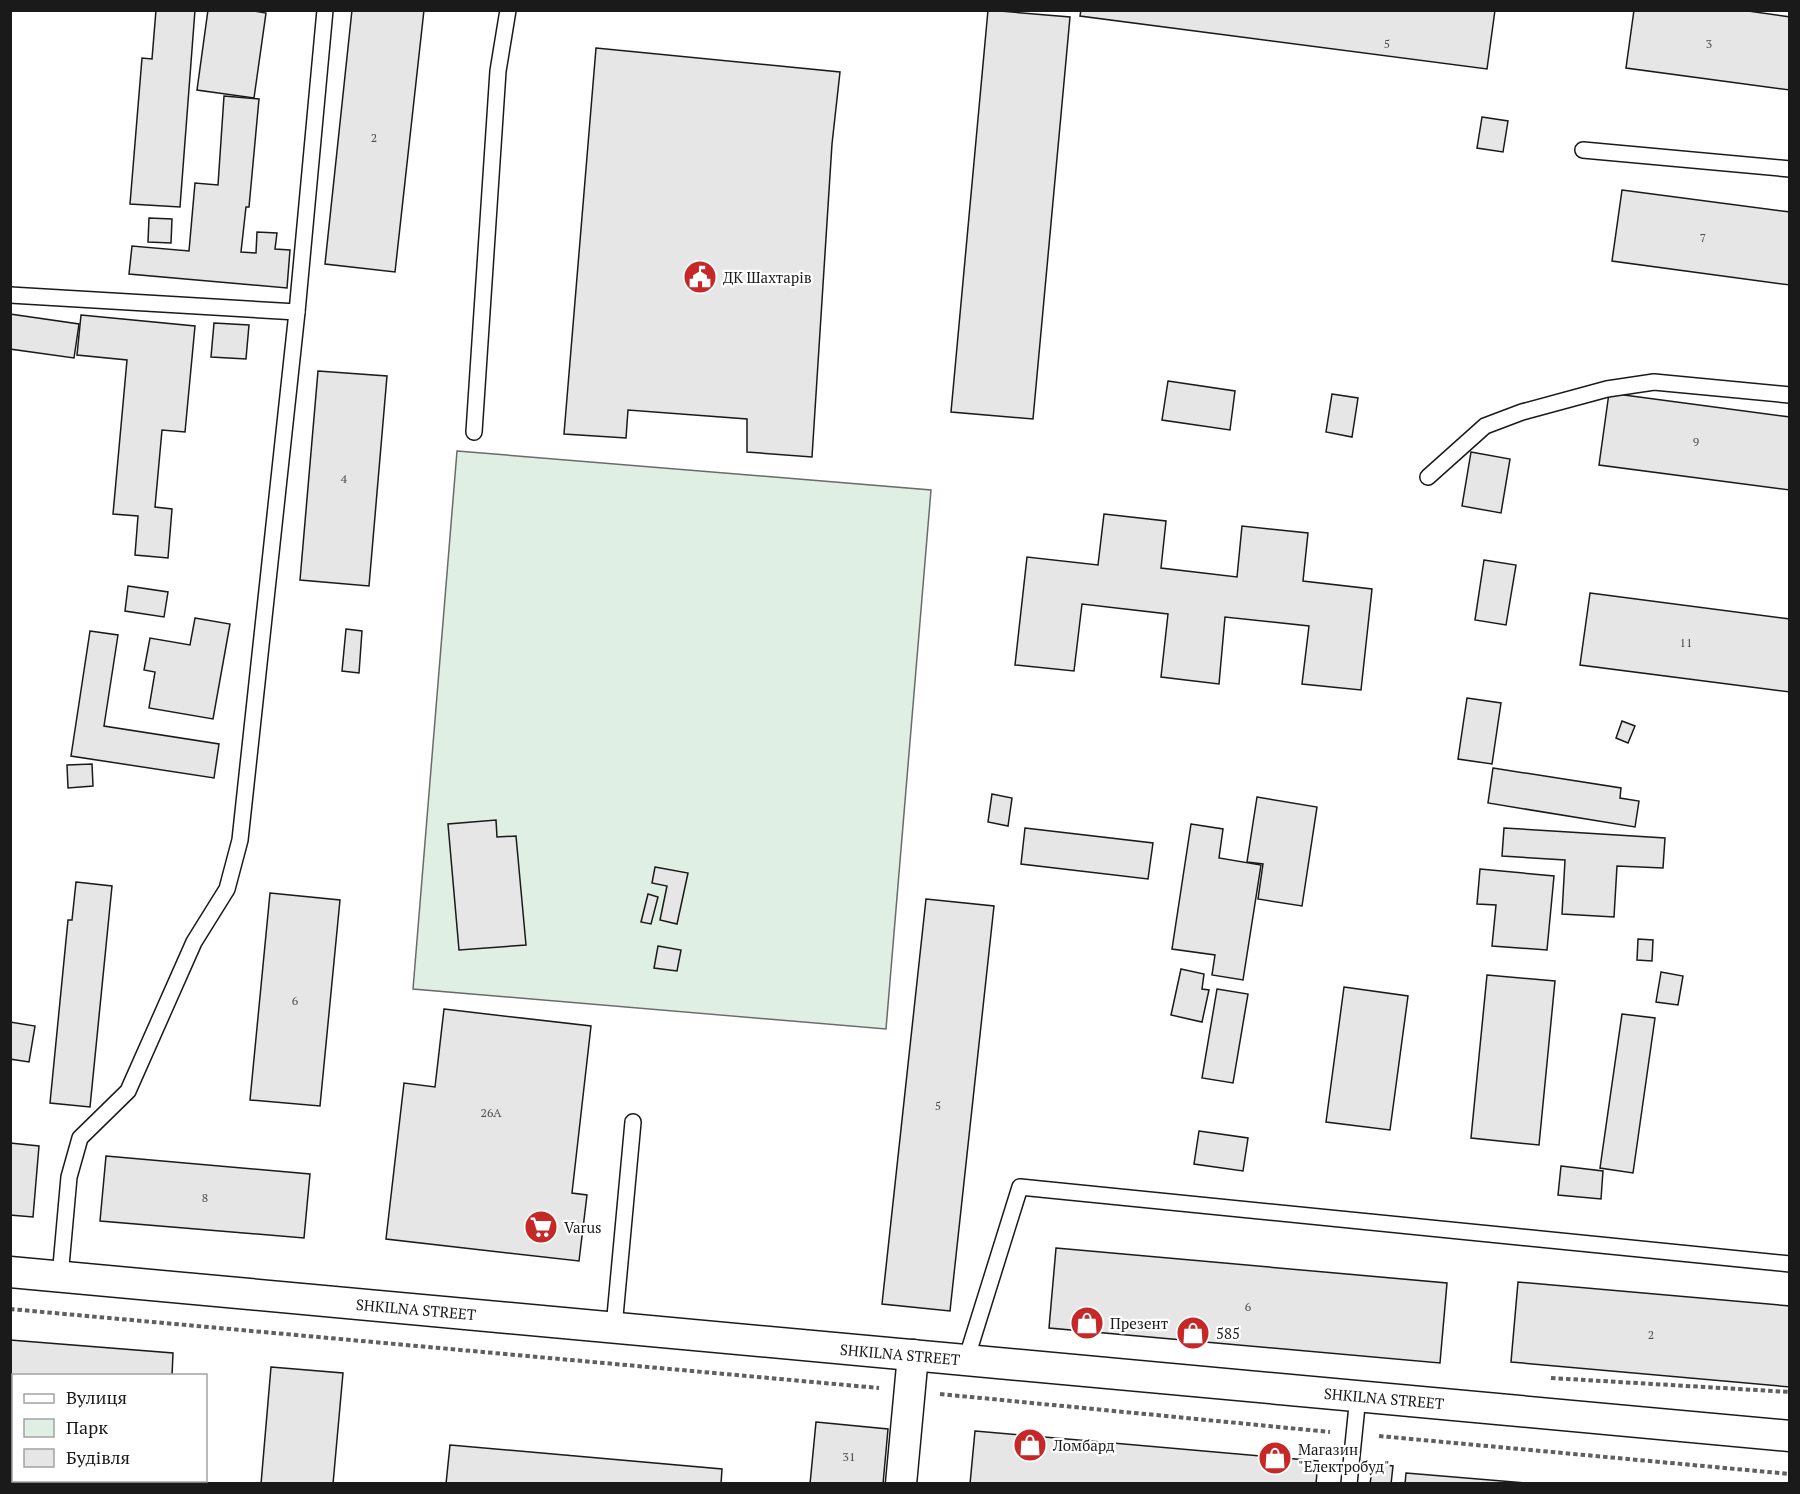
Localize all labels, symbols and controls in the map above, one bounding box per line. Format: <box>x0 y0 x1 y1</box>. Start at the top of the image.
house number: 5 <box>1384 36 1390 51</box>
house number: 3 <box>1706 36 1712 51</box>
house number: 2 <box>371 130 377 145</box>
house number: 7 <box>1700 230 1706 245</box>
public building icon: ДК Шахтарів <box>682 259 718 295</box>
place label: ДК Шахтарів <box>723 267 812 287</box>
house number: 9 <box>1693 434 1699 449</box>
house number: 4 <box>341 471 348 486</box>
house number: 11 <box>1680 635 1692 650</box>
house number: 6 <box>292 993 299 1008</box>
house number: 5 <box>935 1098 941 1113</box>
house number: 26А <box>481 1105 502 1120</box>
house number: 8 <box>202 1190 208 1205</box>
supermarket icon: Varus <box>523 1209 559 1245</box>
place label: Varus <box>564 1217 602 1237</box>
street label: SHKILNA STREET <box>355 1294 477 1324</box>
house number: 6 <box>1245 1299 1252 1314</box>
shop icon: Презент <box>1069 1305 1105 1341</box>
place label: Презент <box>1110 1313 1169 1333</box>
shop icon: 585 <box>1175 1315 1211 1351</box>
place label: 585 <box>1216 1323 1240 1343</box>
house number: 2 <box>1648 1327 1654 1342</box>
street label: SHKILNA STREET <box>839 1339 961 1369</box>
legend <box>12 1374 207 1482</box>
street label: SHKILNA STREET <box>1323 1383 1445 1413</box>
text: Вулиця <box>66 1385 127 1409</box>
text: Парк <box>66 1415 108 1439</box>
shop icon: Ломбард <box>1012 1427 1048 1463</box>
place label: Ломбард <box>1052 1435 1115 1455</box>
place label: Магазин "Електробуд" <box>1298 1439 1390 1476</box>
shop icon: Магазин "Електробуд" <box>1257 1440 1293 1476</box>
text: Будівля <box>66 1445 130 1469</box>
house number: 31 <box>843 1449 855 1464</box>

